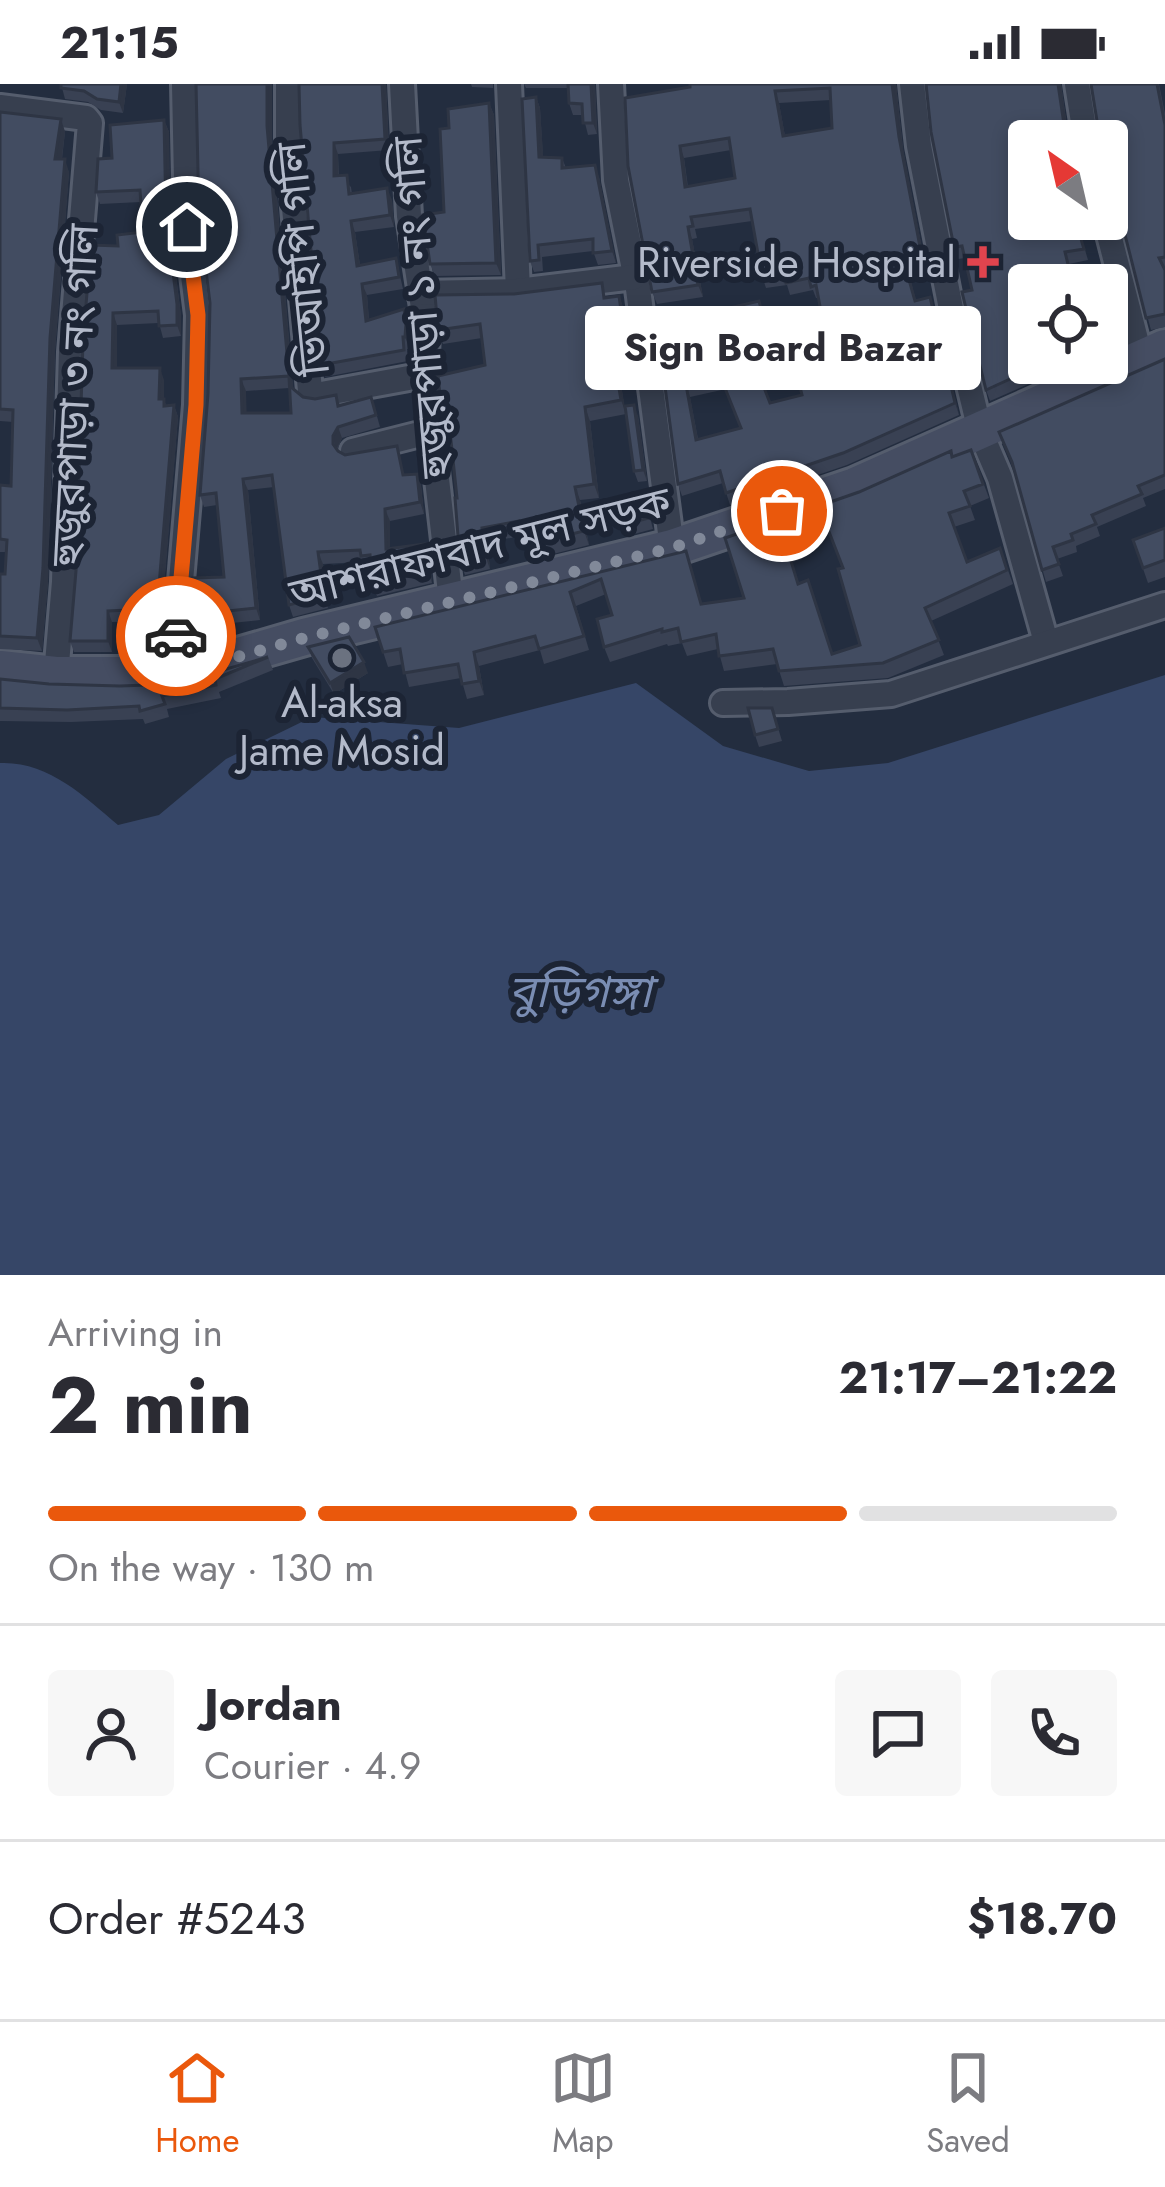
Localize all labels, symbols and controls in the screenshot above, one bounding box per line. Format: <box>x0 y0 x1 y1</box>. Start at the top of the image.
text: 21:15 <box>60 10 179 75</box>
north arrow <box>1008 120 1128 240</box>
map controls <box>1008 120 1128 384</box>
street label: হুজুরপাড়া ১ নং গলি <box>376 132 467 481</box>
street label: ভিআইপি গলি <box>260 138 345 380</box>
pin <box>136 176 238 278</box>
icon: home <box>154 194 220 260</box>
street label: হুজুরপাড়া ৩ নং গলি <box>35 221 114 569</box>
place label: Riverside Hospital <box>637 232 956 293</box>
marker: Riverside Hospital <box>967 246 999 278</box>
button: locate <box>1008 264 1128 384</box>
callout: Sign Board Bazar <box>584 307 980 391</box>
text: Sign Board Bazar <box>623 319 943 376</box>
pin <box>731 460 833 562</box>
street label: আশরাফাবাদ মূল সড়ক <box>282 470 678 625</box>
icon: bag <box>749 478 815 544</box>
courier <box>116 576 236 696</box>
icon: car <box>143 603 209 669</box>
marker: Al-aksa Jame Mosid <box>329 645 355 671</box>
place label: Al-aksa Jame Mosid <box>234 672 445 781</box>
water label: বুড়িগঙ্গা <box>509 959 659 1024</box>
text: Arriving in <box>48 1304 223 1361</box>
text: 21:17–21:22 <box>839 1345 1117 1410</box>
text: 2 min <box>48 1350 253 1462</box>
text: On the way · 130 m <box>48 1539 374 1596</box>
button: person <box>48 1670 174 1796</box>
button: chat <box>835 1670 961 1796</box>
button: phone <box>991 1670 1117 1796</box>
text: Jordan <box>204 1672 342 1737</box>
text: Courier · 4.9 <box>204 1737 421 1794</box>
text: Order #5243 <box>48 1886 306 1951</box>
text: $18.70 <box>967 1886 1117 1951</box>
tab: Home <box>155 2045 240 2164</box>
tab: Map <box>550 2045 616 2164</box>
tab: Saved <box>926 2045 1010 2164</box>

